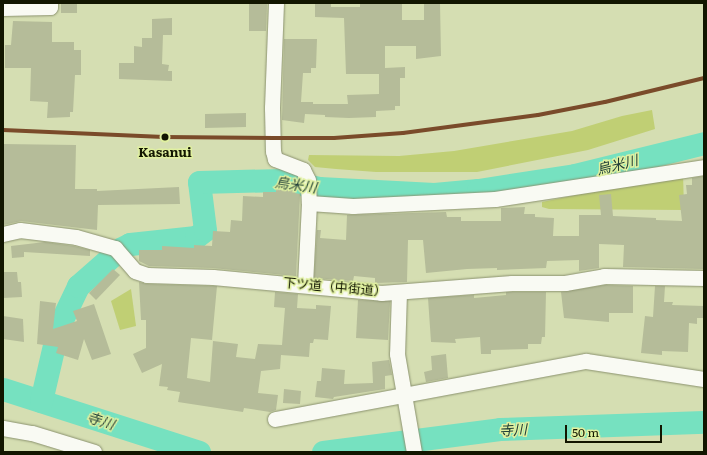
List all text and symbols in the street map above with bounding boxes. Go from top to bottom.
marker: Kasanui [159,131,171,143]
place label: Kasanui [138,144,192,160]
water label: 烏米川 [595,151,639,177]
water label: 烏米川 [274,173,318,195]
street label: 下ツ道（中街道） [283,275,387,299]
water label: 寺川 [85,408,117,432]
scale bar [567,417,664,443]
water label: 寺川 [499,420,527,438]
text: 50 m [572,423,599,441]

